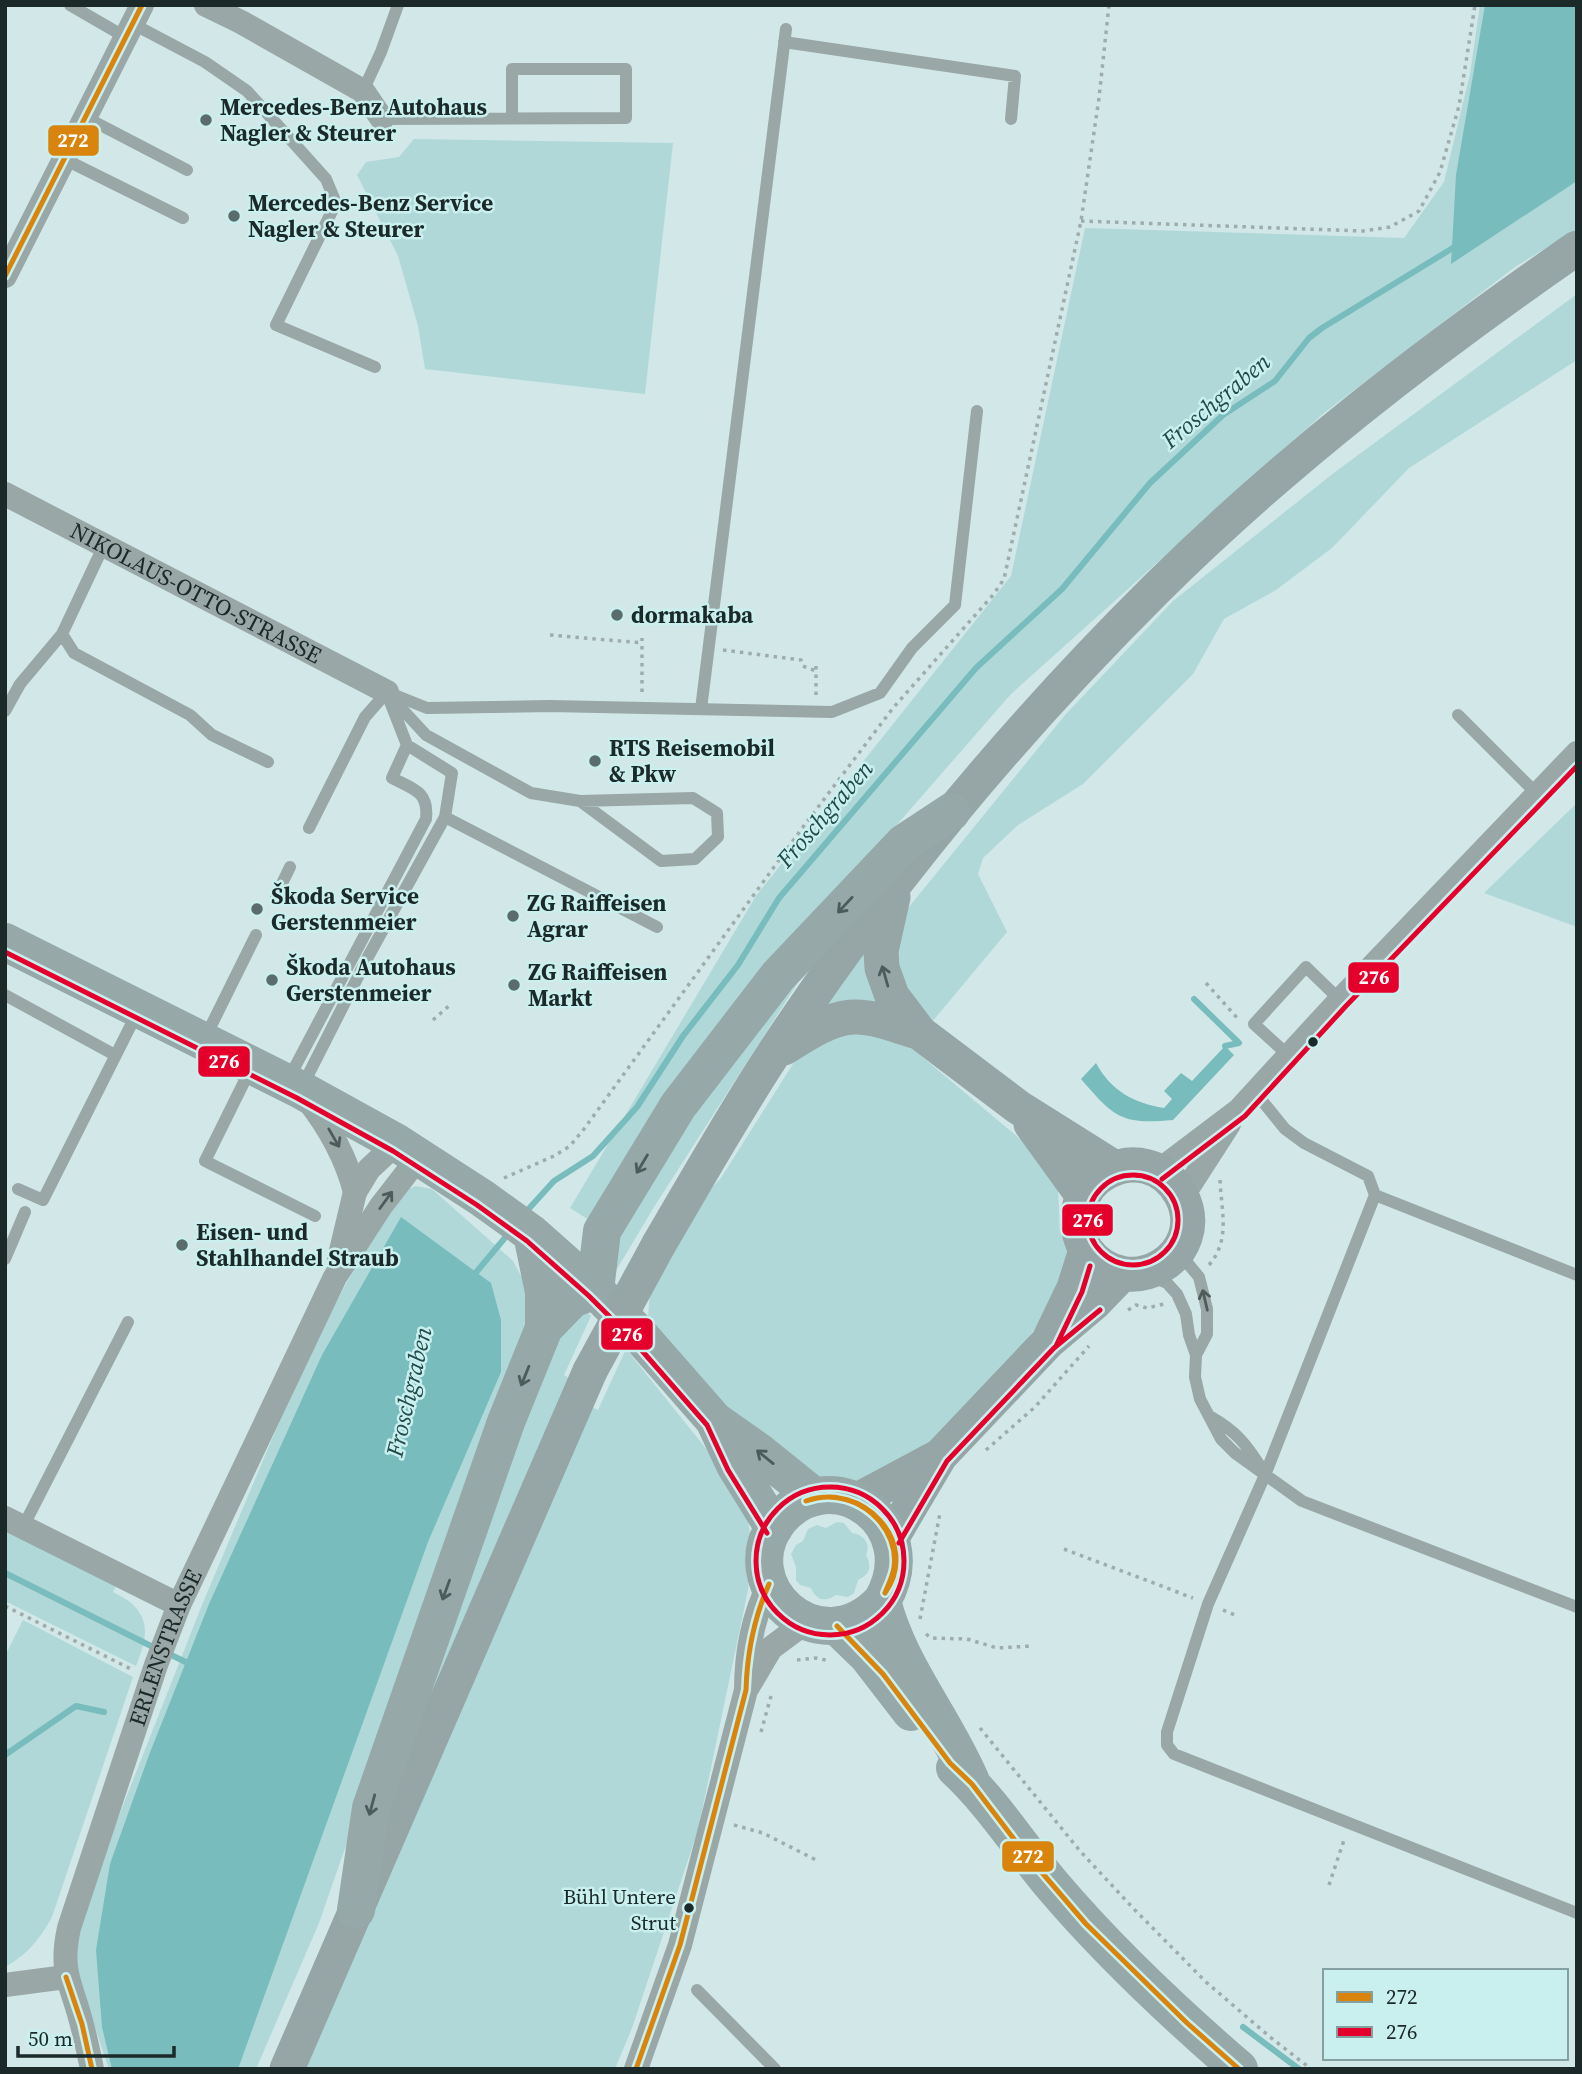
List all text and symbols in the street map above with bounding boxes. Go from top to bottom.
place label: Mercedes-Benz Autohaus Nagler & Steurer [220,91,487,149]
marker: Mercedes-Benz Autohaus Nagler & Steurer [198,112,214,128]
line badge: 272 [47,124,100,157]
text: 272 [58,127,88,153]
place label: Mercedes-Benz Service Nagler & Steurer [248,187,493,245]
marker: Mercedes-Benz Service Nagler & Steurer [226,208,242,224]
water label: Froschgraben [1154,345,1277,456]
street label: NIKOLAUS-OTTO-STRASSE [65,515,327,671]
place label: dormakaba [631,599,754,631]
marker: dormakaba [609,607,625,623]
place label: RTS Reisemobil & Pkw [609,732,775,790]
marker: RTS Reisemobil & Pkw [587,753,603,769]
water label: Froschgraben [768,753,881,875]
place label: Škoda Service Gerstenmeier [271,880,419,938]
place label: ZG Raiffeisen Agrar [527,887,667,945]
one-way arrow [837,896,854,913]
marker: Škoda Service Gerstenmeier [249,901,265,917]
marker: ZG Raiffeisen Agrar [505,908,521,924]
place label: Škoda Autohaus Gerstenmeier [286,951,456,1009]
place label: ZG Raiffeisen Markt [528,956,668,1014]
line badge: 276 [1347,961,1400,994]
text: 276 [1359,964,1389,990]
one-way arrow [877,965,890,987]
marker: Škoda Autohaus Gerstenmeier [264,972,280,988]
marker: ZG Raiffeisen Markt [506,977,522,993]
unlabelled marker [1306,1035,1320,1049]
line badge: 276 [197,1045,251,1078]
text: 276 [209,1048,239,1074]
one-way arrow [327,1128,341,1148]
one-way arrow [635,1154,649,1174]
one-way arrow [379,1191,394,1209]
line badge: 276 [1061,1203,1114,1237]
text: 276 [1073,1207,1103,1233]
place label: Eisen- und Stahlhandel Straub [196,1216,399,1274]
marker: Eisen- und Stahlhandel Straub [174,1237,190,1253]
one-way arrow [1197,1289,1211,1312]
line badge: 276 [600,1317,654,1351]
text: 276 [612,1321,642,1347]
water label: Froschgraben [377,1323,440,1461]
one-way arrow [517,1365,530,1387]
one-way arrow [757,1450,775,1465]
street label: ERLENSTRASSE [121,1564,210,1730]
one-way arrow [439,1578,452,1600]
one-way arrow [365,1794,378,1816]
line badge: 272 [1001,1840,1055,1873]
text: 272 [1013,1843,1043,1869]
place label: Bühl Untere Strut [563,1882,676,1937]
marker: Bühl Untere Strut [682,1901,696,1915]
legend [1323,1969,1568,2060]
text: 272 [1386,1982,1418,2011]
scale bar [18,2014,173,2058]
text: 276 [1386,2017,1418,2046]
text: 50 m [28,2024,73,2053]

